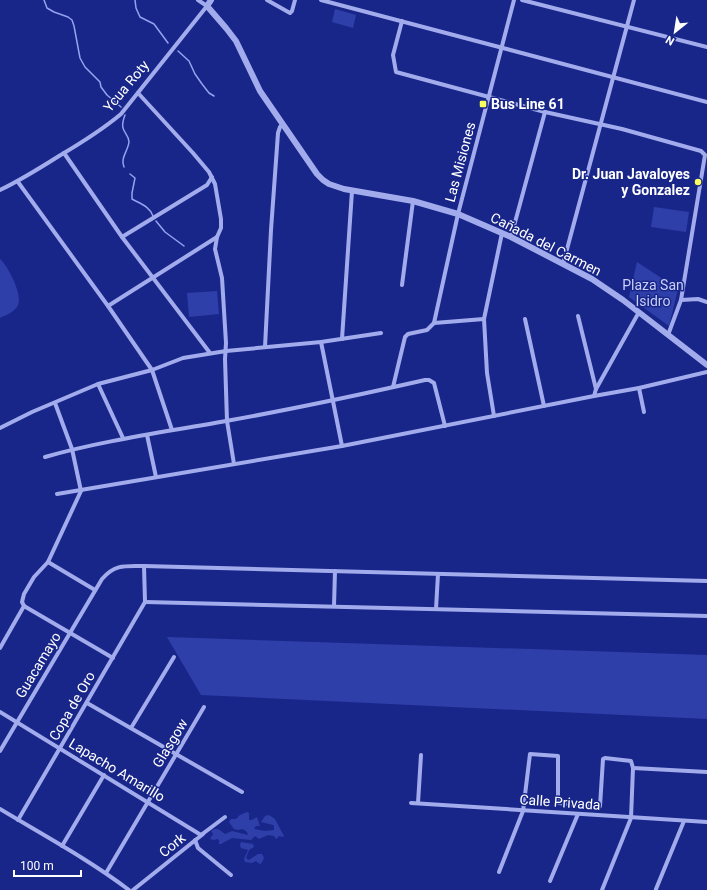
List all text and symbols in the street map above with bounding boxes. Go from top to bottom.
north arrow [655,12,695,52]
text: N [663,33,677,48]
street label: Ycua Roty [100,57,152,115]
place label: Bus Line 61 [491,96,565,112]
marker: Bus Line 61 [478,99,488,109]
street label: Las Misiones [442,120,478,204]
place label: Dr. Juan Javaloyes y Gonzalez [572,166,690,198]
marker: Dr. Juan Javaloyes y Gonzalez [693,177,703,187]
street label: Cañada del Carmen [488,209,604,279]
park label: Plaza San Isidro [622,277,684,309]
street label: Guacamayo [12,629,64,701]
street label: Copa de Oro [46,669,98,743]
street label: Glasgow [149,715,191,770]
street label: Lapacho Amarillo [66,735,168,805]
street label: Calle Privada [519,791,601,813]
street label: Cork [156,829,189,860]
scale bar [14,852,81,878]
text: 100 m [20,859,54,873]

